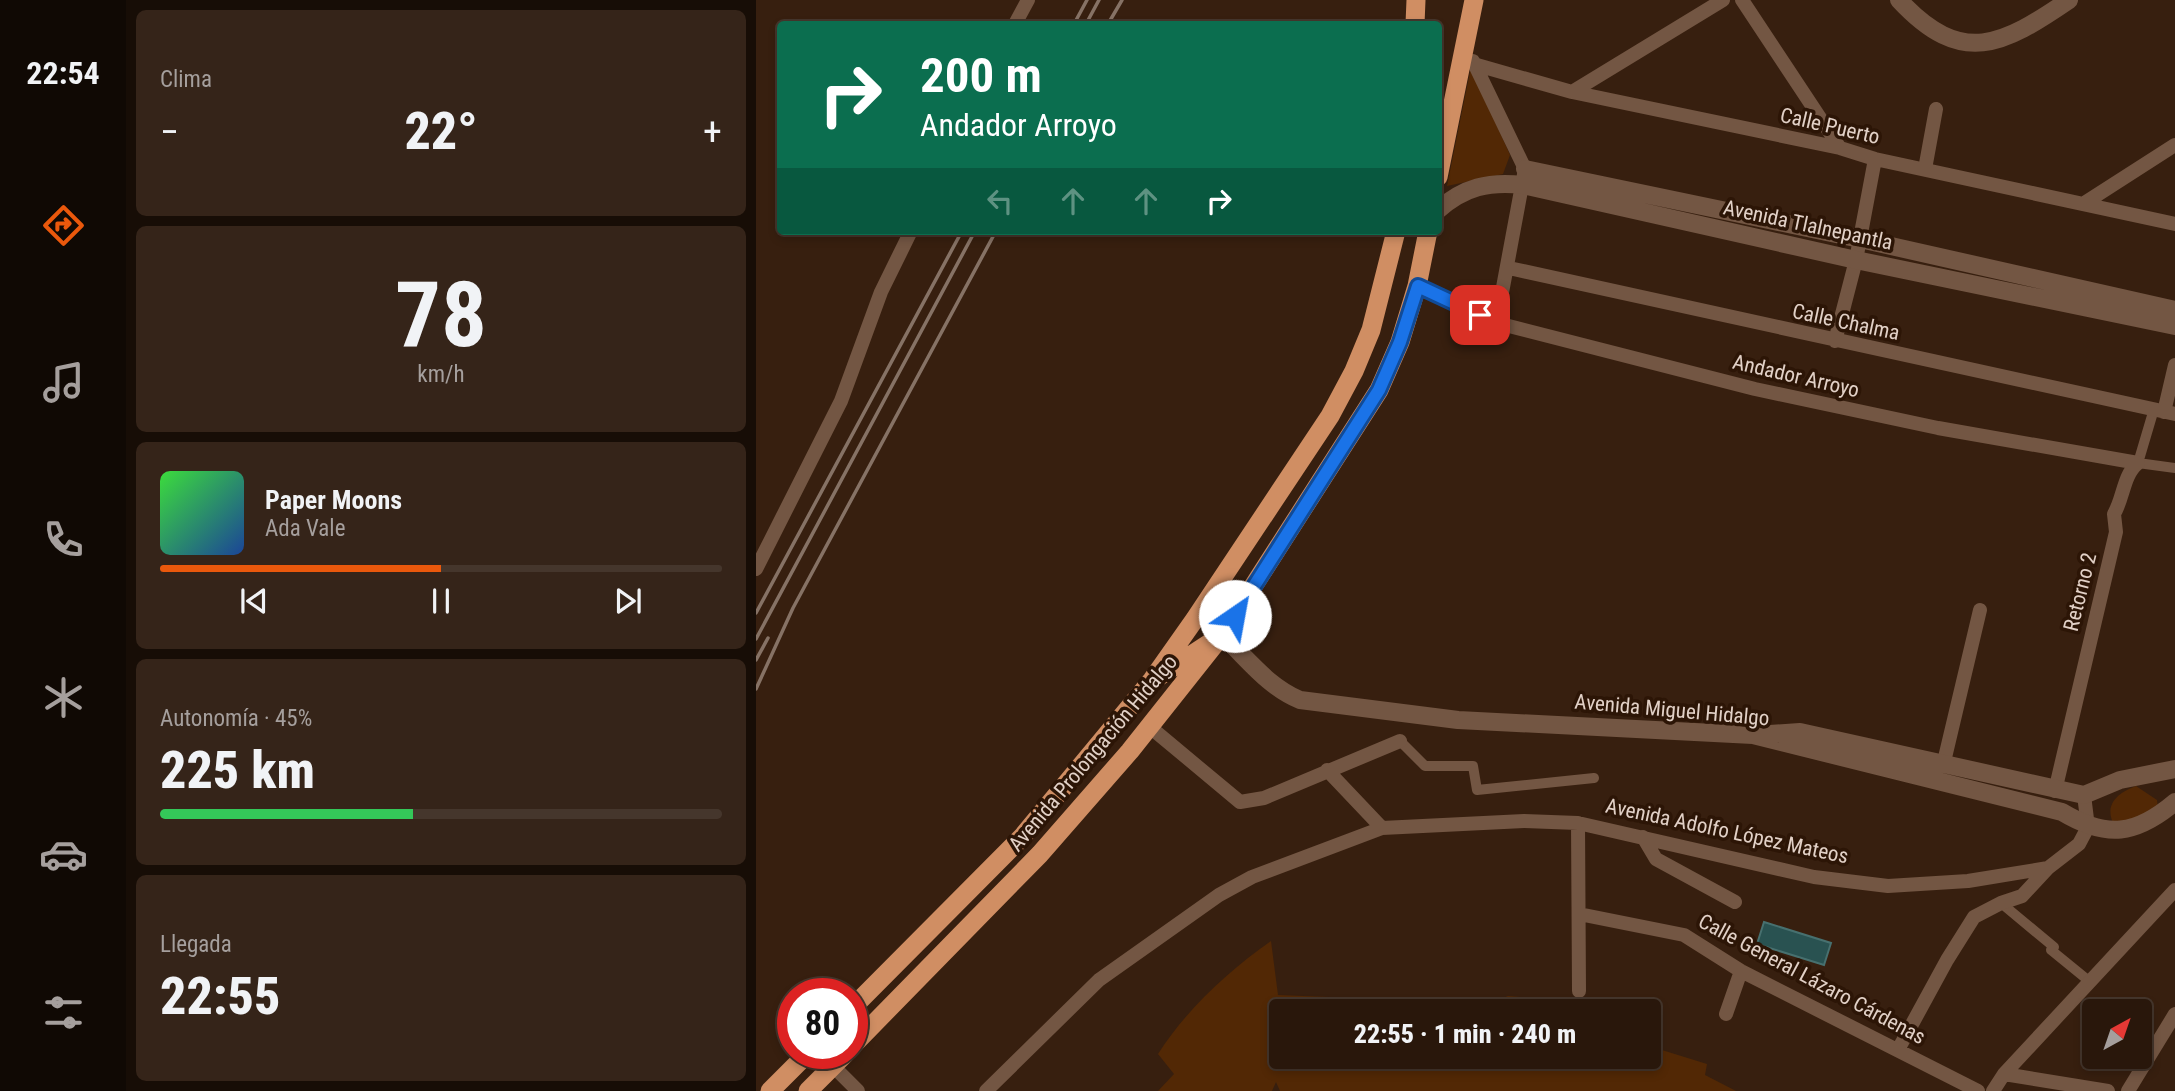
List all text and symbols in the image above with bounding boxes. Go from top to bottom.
text: 200 m [920,47,1042,104]
icon: right [805,49,896,140]
text: 22:54 [26,54,100,92]
text: Clima [160,66,212,93]
text: 22° [404,101,478,162]
street label: Calle Puerto [1778,103,1882,149]
text: Andador Arroyo [920,106,1117,144]
text: − [160,110,179,154]
text: + [703,110,722,154]
icon: left [981,182,1019,220]
icon: ahead [1054,182,1092,220]
icon: ahead [1127,182,1165,220]
icon: right [1200,182,1238,220]
street label: Avenida Tlalnepantla [1721,195,1895,255]
icon: directions [39,201,88,250]
text: 78 [395,262,487,368]
pin [1450,285,1510,345]
icon: arrive [1461,296,1499,334]
street label: Calle Chalma [1790,299,1902,345]
street label: Andador Arroyo [1730,350,1862,402]
icon: music [39,358,88,407]
text: km/h [417,361,465,388]
text: Paper Moons [265,485,402,515]
icon: phone [39,515,88,564]
text: Ada Vale [265,515,345,542]
street label: Retorno 2 [2059,550,2101,634]
position arrow [1198,579,1272,653]
icon: previous [235,582,273,620]
icon: pause [422,582,460,620]
icon: next [609,582,647,620]
street label: Avenida Prolongación Hidalgo [1004,650,1182,856]
icon: climate [39,673,88,722]
street label: Avenida Miguel Hidalgo [1574,690,1770,730]
text: Autonomía · 45% [160,705,312,732]
text: 225 km [160,740,315,801]
street label: Avenida Adolfo López Mateos [1604,794,1850,868]
icon: car [39,830,88,879]
street label: Calle General Lázaro Cárdenas [1695,909,1929,1049]
text: Llegada [160,931,232,958]
text: 22:55 [160,966,280,1027]
speed limit sign: 80 [777,978,868,1069]
icon: filters [39,988,88,1037]
north arrow [2082,999,2152,1069]
map controls [2082,999,2152,1069]
text: 22:55 · 1 min · 240 m [1354,1019,1576,1049]

